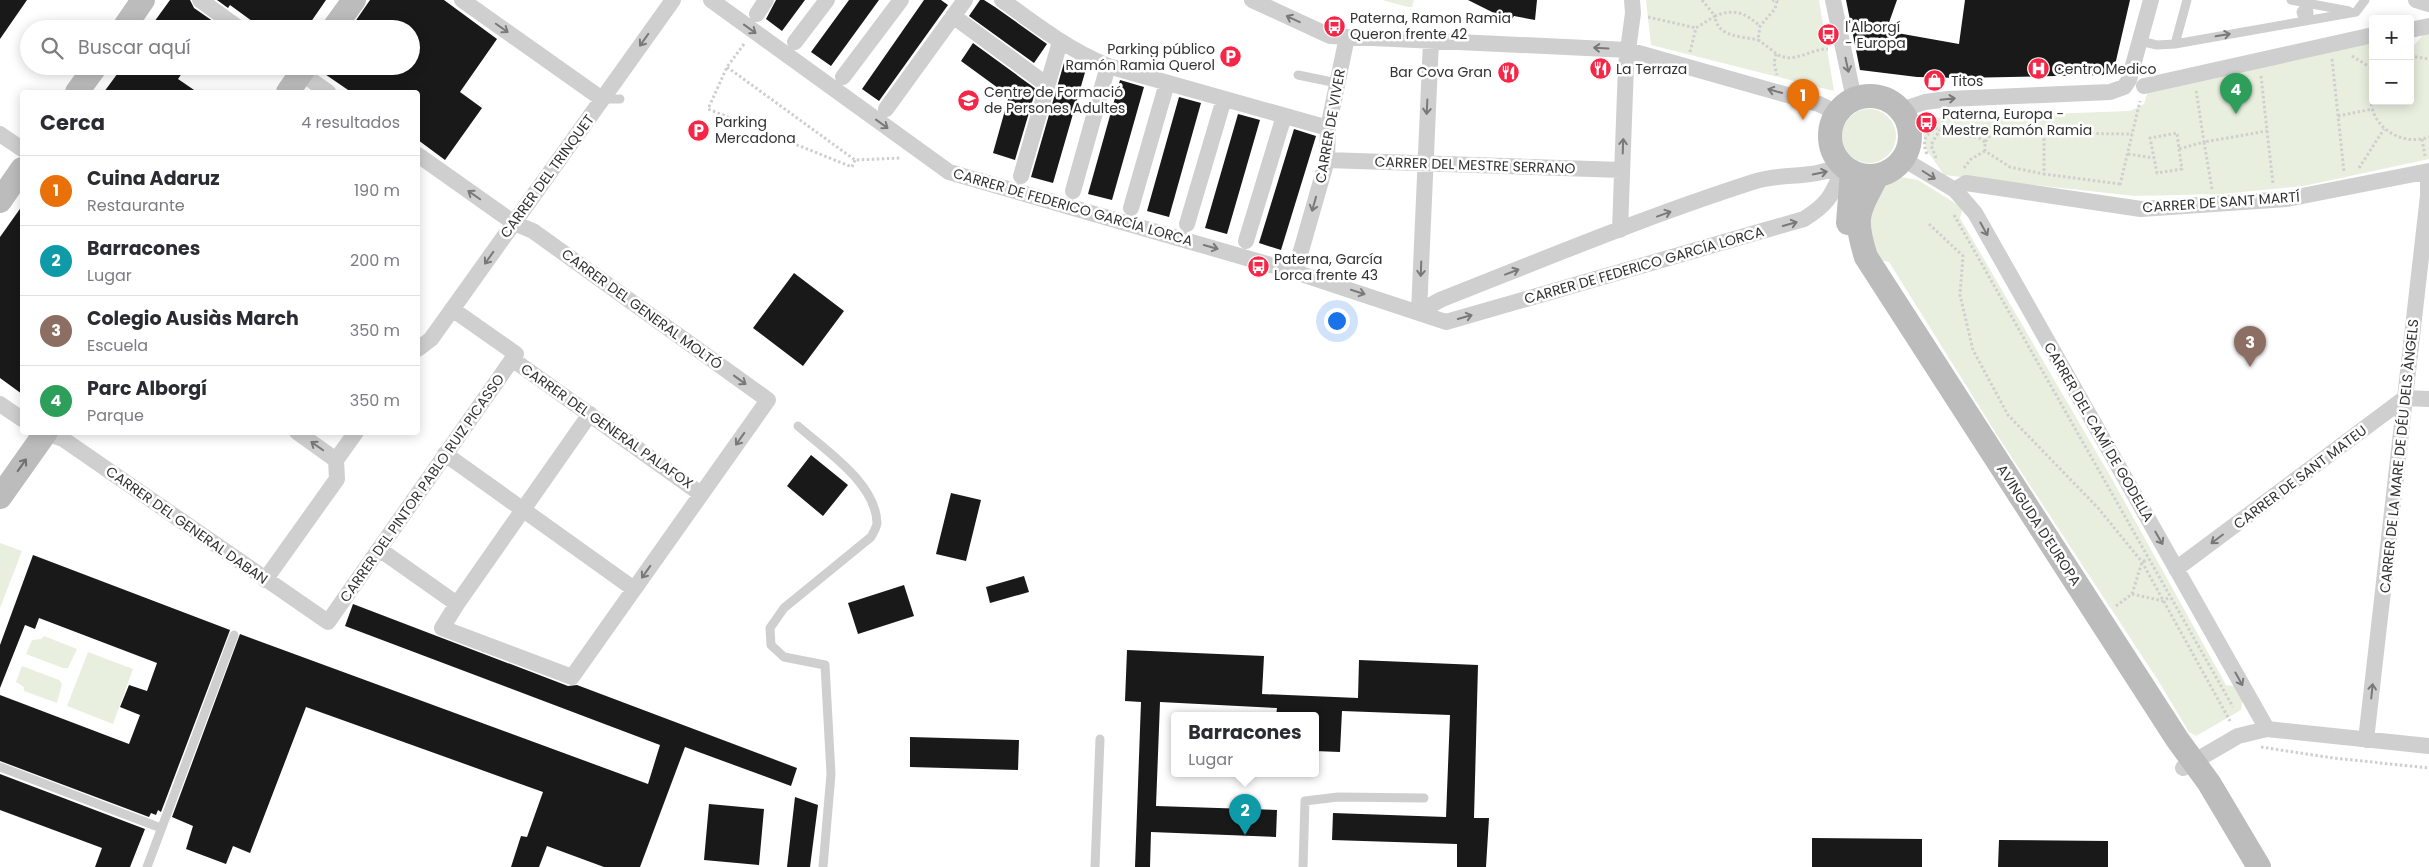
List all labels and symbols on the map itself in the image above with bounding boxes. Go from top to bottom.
place label: Paterna, Ramon Ramia Queron frente 42 [1350,8,1511,44]
one-way arrow [1286,13,1301,23]
bus stop icon: Paterna, Ramon Ramia Queron frente 42 [1322,14,1346,38]
place label: l'Alborgí - Europa [1845,17,1906,53]
one-way arrow [495,23,509,33]
one-way arrow [743,23,757,34]
bus stop icon: l'Alborgí - Europa [1817,23,1841,47]
one-way arrow [2215,30,2231,40]
one-way arrow [639,33,649,47]
place label: Parking público Ramón Ramia Querol [1066,39,1215,75]
one-way arrow [1593,44,1609,53]
parking icon: Parking público Ramón Ramia Querol [1219,45,1243,69]
one-way arrow [1843,56,1852,72]
restaurant icon: La Terraza [1588,57,1612,81]
hospital icon: Centro Medico [2026,57,2050,81]
place label: La Terraza [1616,59,1687,79]
place label: Centro Medico [2054,59,2157,79]
restaurant icon: Bar Cova Gran [1496,60,1520,84]
place label: Bar Cova Gran [1390,62,1492,82]
street label: CARRER DE VIVER [1310,67,1350,185]
shop icon: Titos [1923,69,1947,93]
place label: Titos [1951,71,1983,91]
pin: 4 [2220,73,2252,114]
pin: 1 [1787,79,1819,120]
place label: Centre de Formació de Persones Adultes [984,82,1125,118]
one-way arrow [1767,86,1783,96]
school or university icon: Centre de Formació de Persones Adultes [956,88,980,112]
one-way arrow [1940,94,1956,104]
one-way arrow [1423,98,1432,114]
place label: Paterna, Europa - Mestre Ramón Ramia [1942,104,2092,140]
street label: CARRER DEL TRINQUET [495,110,599,242]
bus stop icon: Paterna, Europa - Mestre Ramón Ramia [1914,110,1938,134]
place label: Parking Mercadona [715,112,796,148]
parking icon: Parking Mercadona [687,118,711,142]
one-way arrow [875,119,889,129]
one-way arrow [1618,138,1628,154]
street label: CARRER DEL MESTRE SERRANO [1374,152,1576,178]
street label: CARRER DE FEDERICO GARCÍA LORCA [951,163,1195,251]
one-way arrow [1811,168,1827,178]
one-way arrow [1922,169,1936,180]
street label: CARRER DE SANT MARTÍ [2142,186,2301,217]
one-way arrow [467,190,481,200]
one-way arrow [1309,196,1319,212]
one-way arrow [1655,209,1671,218]
one-way arrow [1781,218,1797,228]
street label: CARRER DE FEDERICO GARCÍA LORCA [1522,221,1766,309]
one-way arrow [1980,221,1989,236]
one-way arrow [1202,243,1218,253]
street label: CARRER DEL GENERAL MOLTÓ [558,244,726,374]
place label: Paterna, García Lorca frente 43 [1274,249,1383,285]
one-way arrow [484,250,494,264]
bus stop icon: Paterna, García Lorca frente 43 [1246,255,1270,279]
one-way arrow [1416,261,1425,277]
one-way arrow [1504,267,1519,276]
one-way arrow [1350,288,1366,298]
your location [1324,308,1350,334]
one-way arrow [1457,311,1473,321]
street label: CARRER DE LA MARE DE DÉU DELS ÀNGELS [2375,318,2423,594]
pin: 3 [2234,326,2266,367]
street label: CARRER DEL CAMÍ DE GODELLA [2039,339,2159,525]
street label: CARRER DEL GENERAL PALAFOX [517,359,697,493]
street label: CARRER DEL PINTOR PABLO RUIZ PICASSO [335,370,509,606]
one-way arrow [733,375,747,385]
street label: CARRER DE SANT MATEU [2229,420,2371,534]
one-way arrow [735,432,745,446]
one-way arrow [310,441,324,451]
one-way arrow [17,458,27,472]
street label: AVINGUDA D'EUROPA [1992,460,2086,590]
street label: CARRER DEL GENERAL DABAN [102,461,272,589]
one-way arrow [2154,530,2164,545]
one-way arrow [2210,534,2224,544]
one-way arrow [641,565,651,579]
one-way arrow [2234,672,2244,686]
one-way arrow [2367,683,2377,699]
pin: 2 [1229,794,1261,835]

